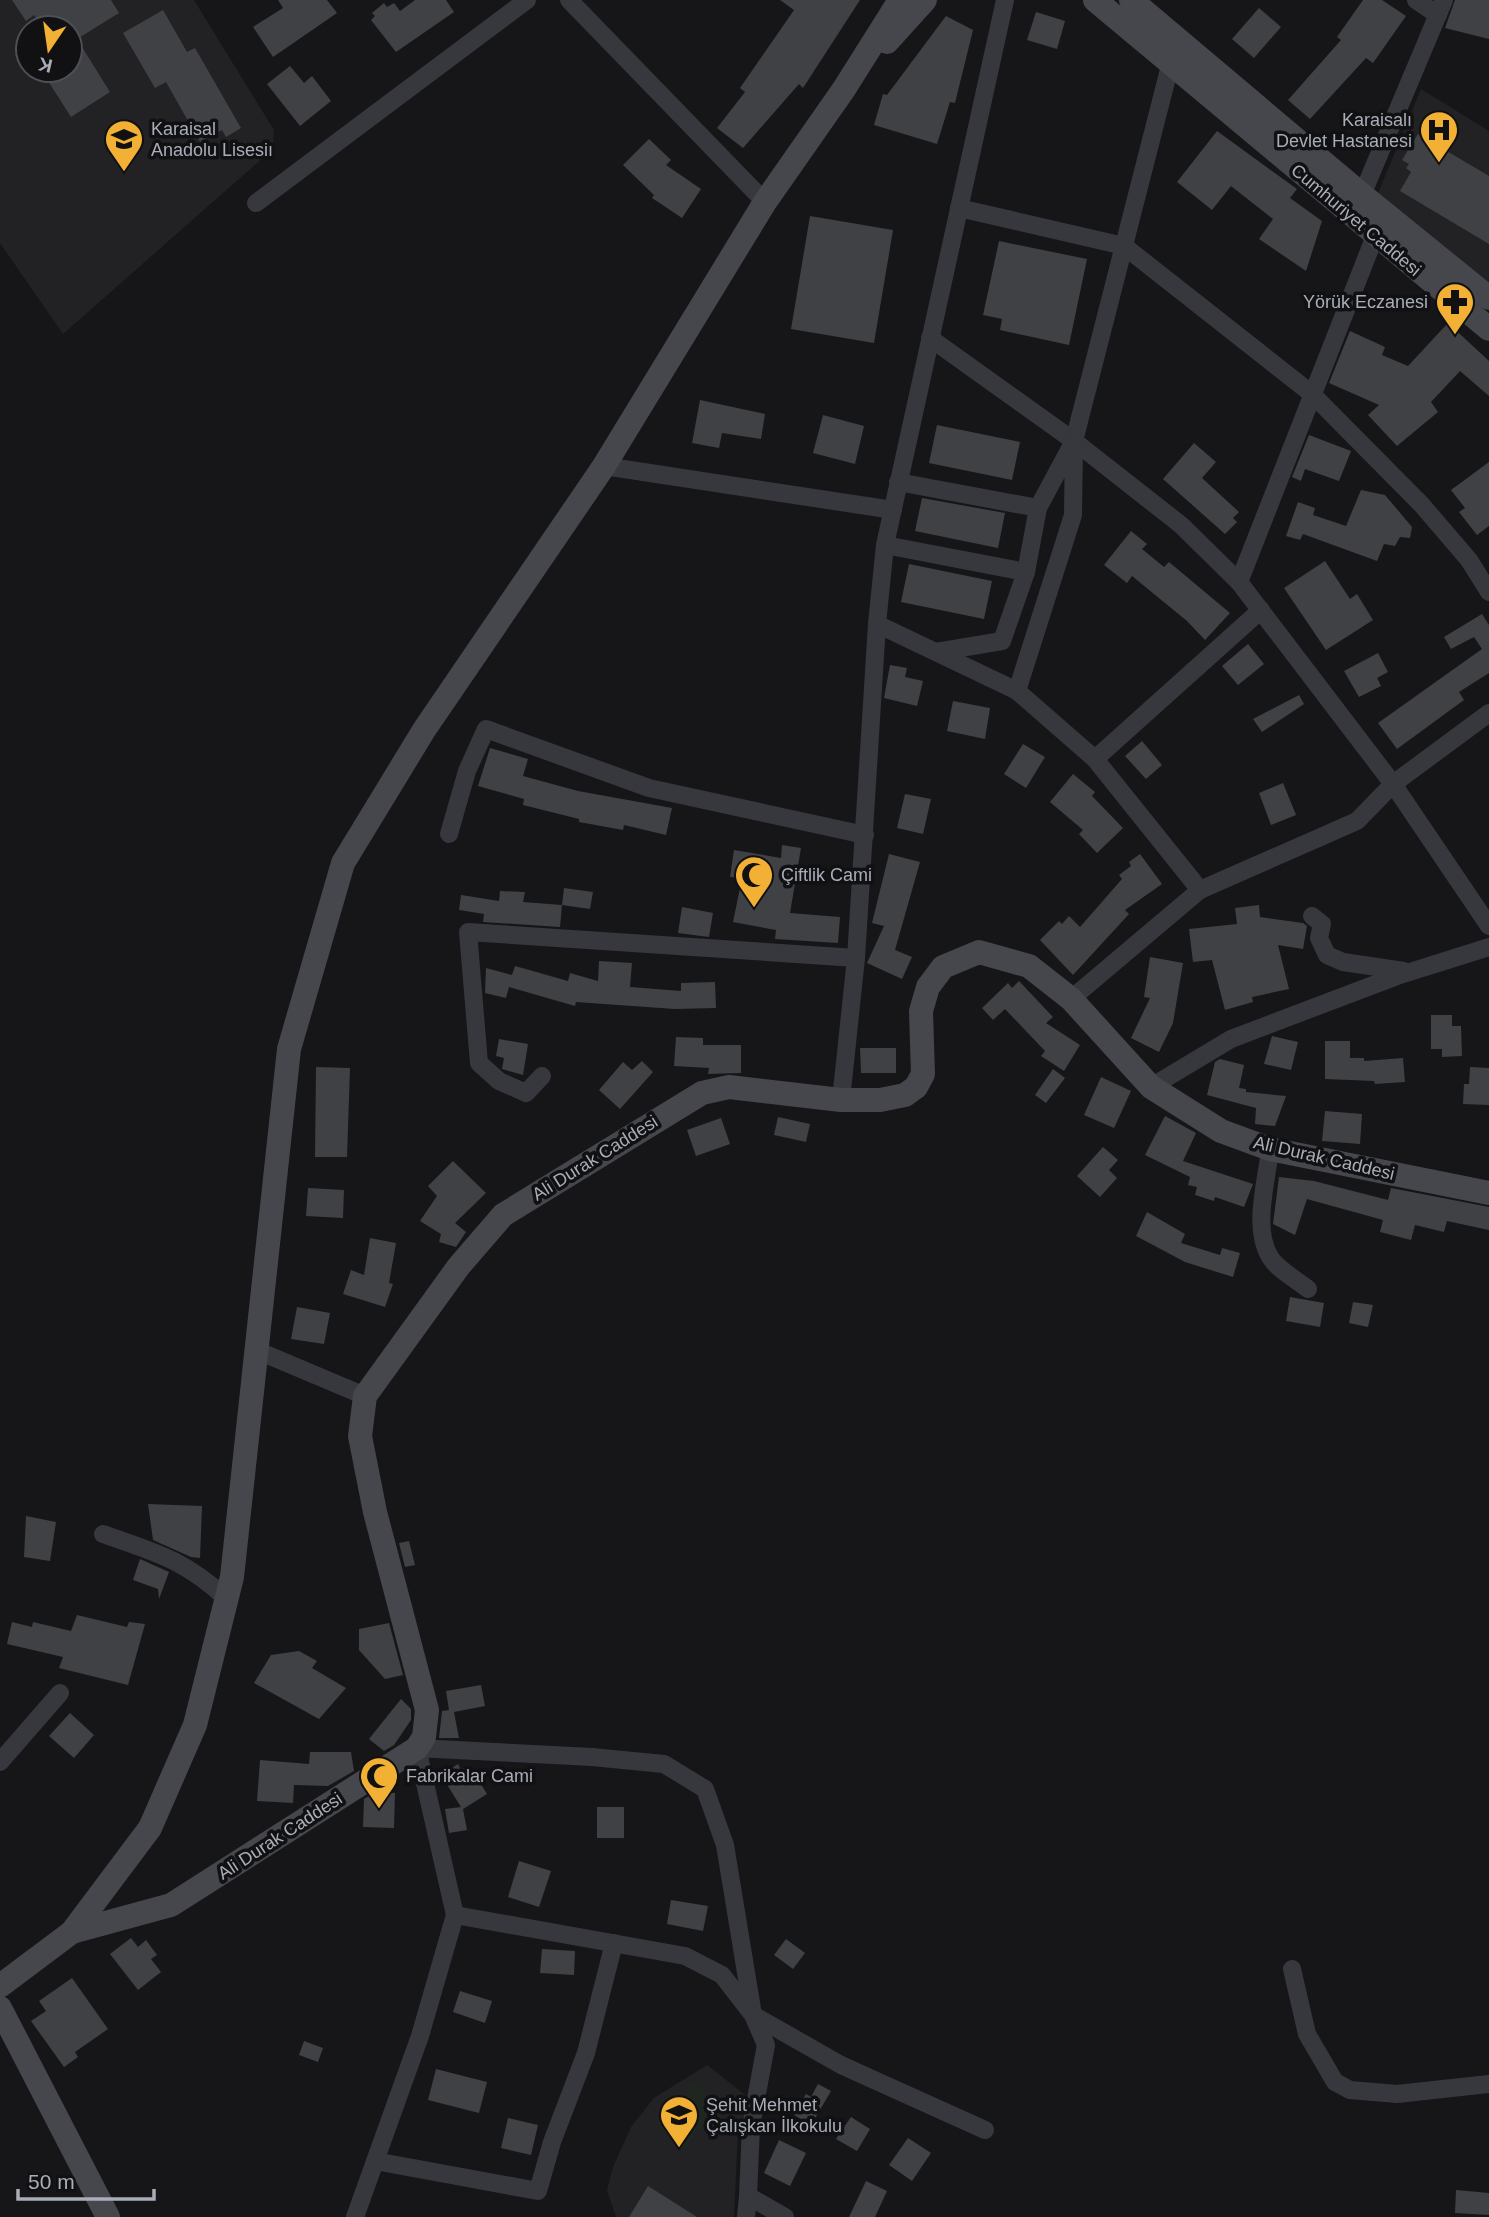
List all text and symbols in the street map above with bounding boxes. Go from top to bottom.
north arrow [14,14,84,84]
text: K [36,53,54,77]
hospital icon: Karaisalı Devlet Hastanesi [1418,109,1460,164]
place label: Karaisalı Devlet Hastanesi [1276,110,1412,151]
school or university icon: Karaisal Anadolu Lisesiı [103,118,145,173]
place label: Karaisal Anadolu Lisesiı [151,119,273,160]
street label: Cumhuriyet Caddesi [1287,160,1425,280]
pharmacy icon: Yörük Eczanesi [1434,281,1476,336]
place label: Yörük Eczanesi [1303,292,1428,312]
mosque icon: Çiftlik Cami [733,854,775,909]
place label: Çiftlik Cami [781,865,872,885]
street label: Ali Durak Caddesi [529,1111,661,1205]
street label: Ali Durak Caddesi [1252,1132,1396,1184]
mosque icon: Fabrikalar Cami [358,1755,400,1810]
place label: Fabrikalar Cami [406,1766,533,1786]
street label: Ali Durak Caddesi [214,1788,346,1884]
school or university icon: Şehit Mehmet Çalışkan İlkokulu [658,2094,700,2149]
place label: Şehit Mehmet Çalışkan İlkokulu [706,2095,842,2136]
scale bar [18,2158,154,2202]
text: 50 m [28,2170,75,2193]

